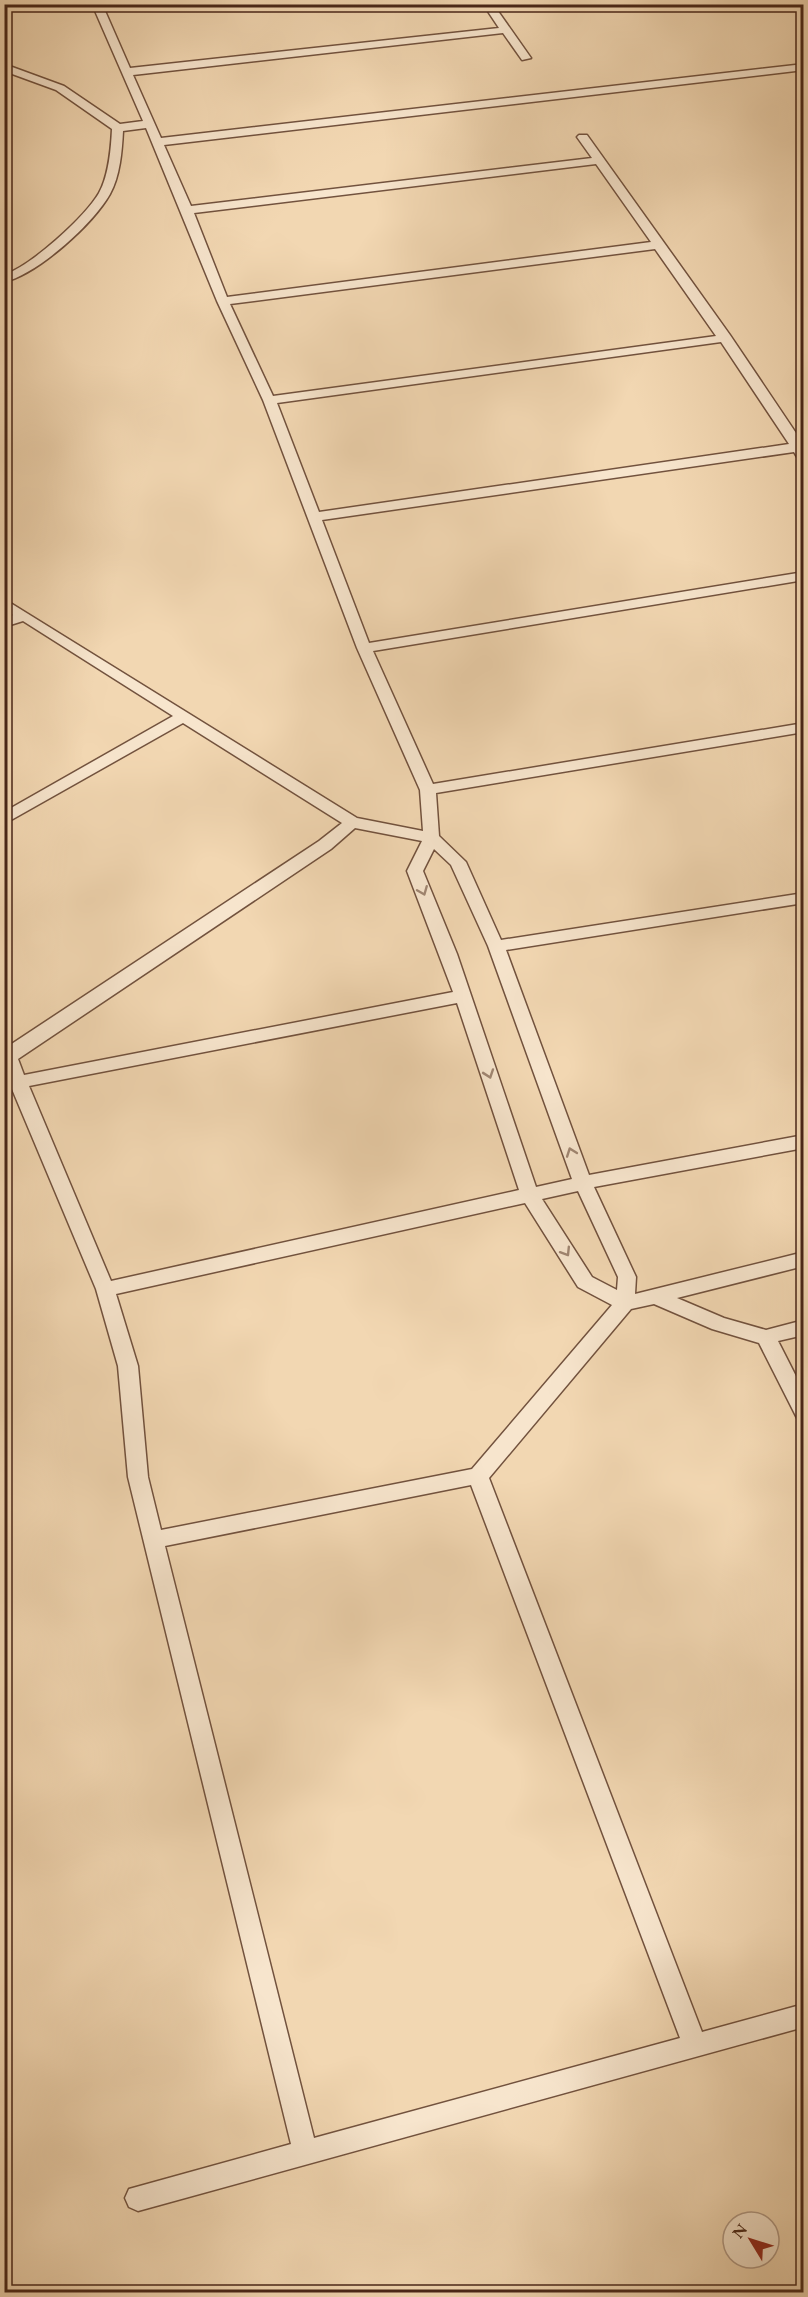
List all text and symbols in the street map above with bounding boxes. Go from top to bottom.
one-way arrow [416,884,428,895]
one-way arrow [482,1068,495,1079]
one-way arrow [566,1147,578,1158]
one-way arrow [559,1245,570,1256]
north arrow [721,2210,781,2270]
text: N [727,2219,752,2243]

